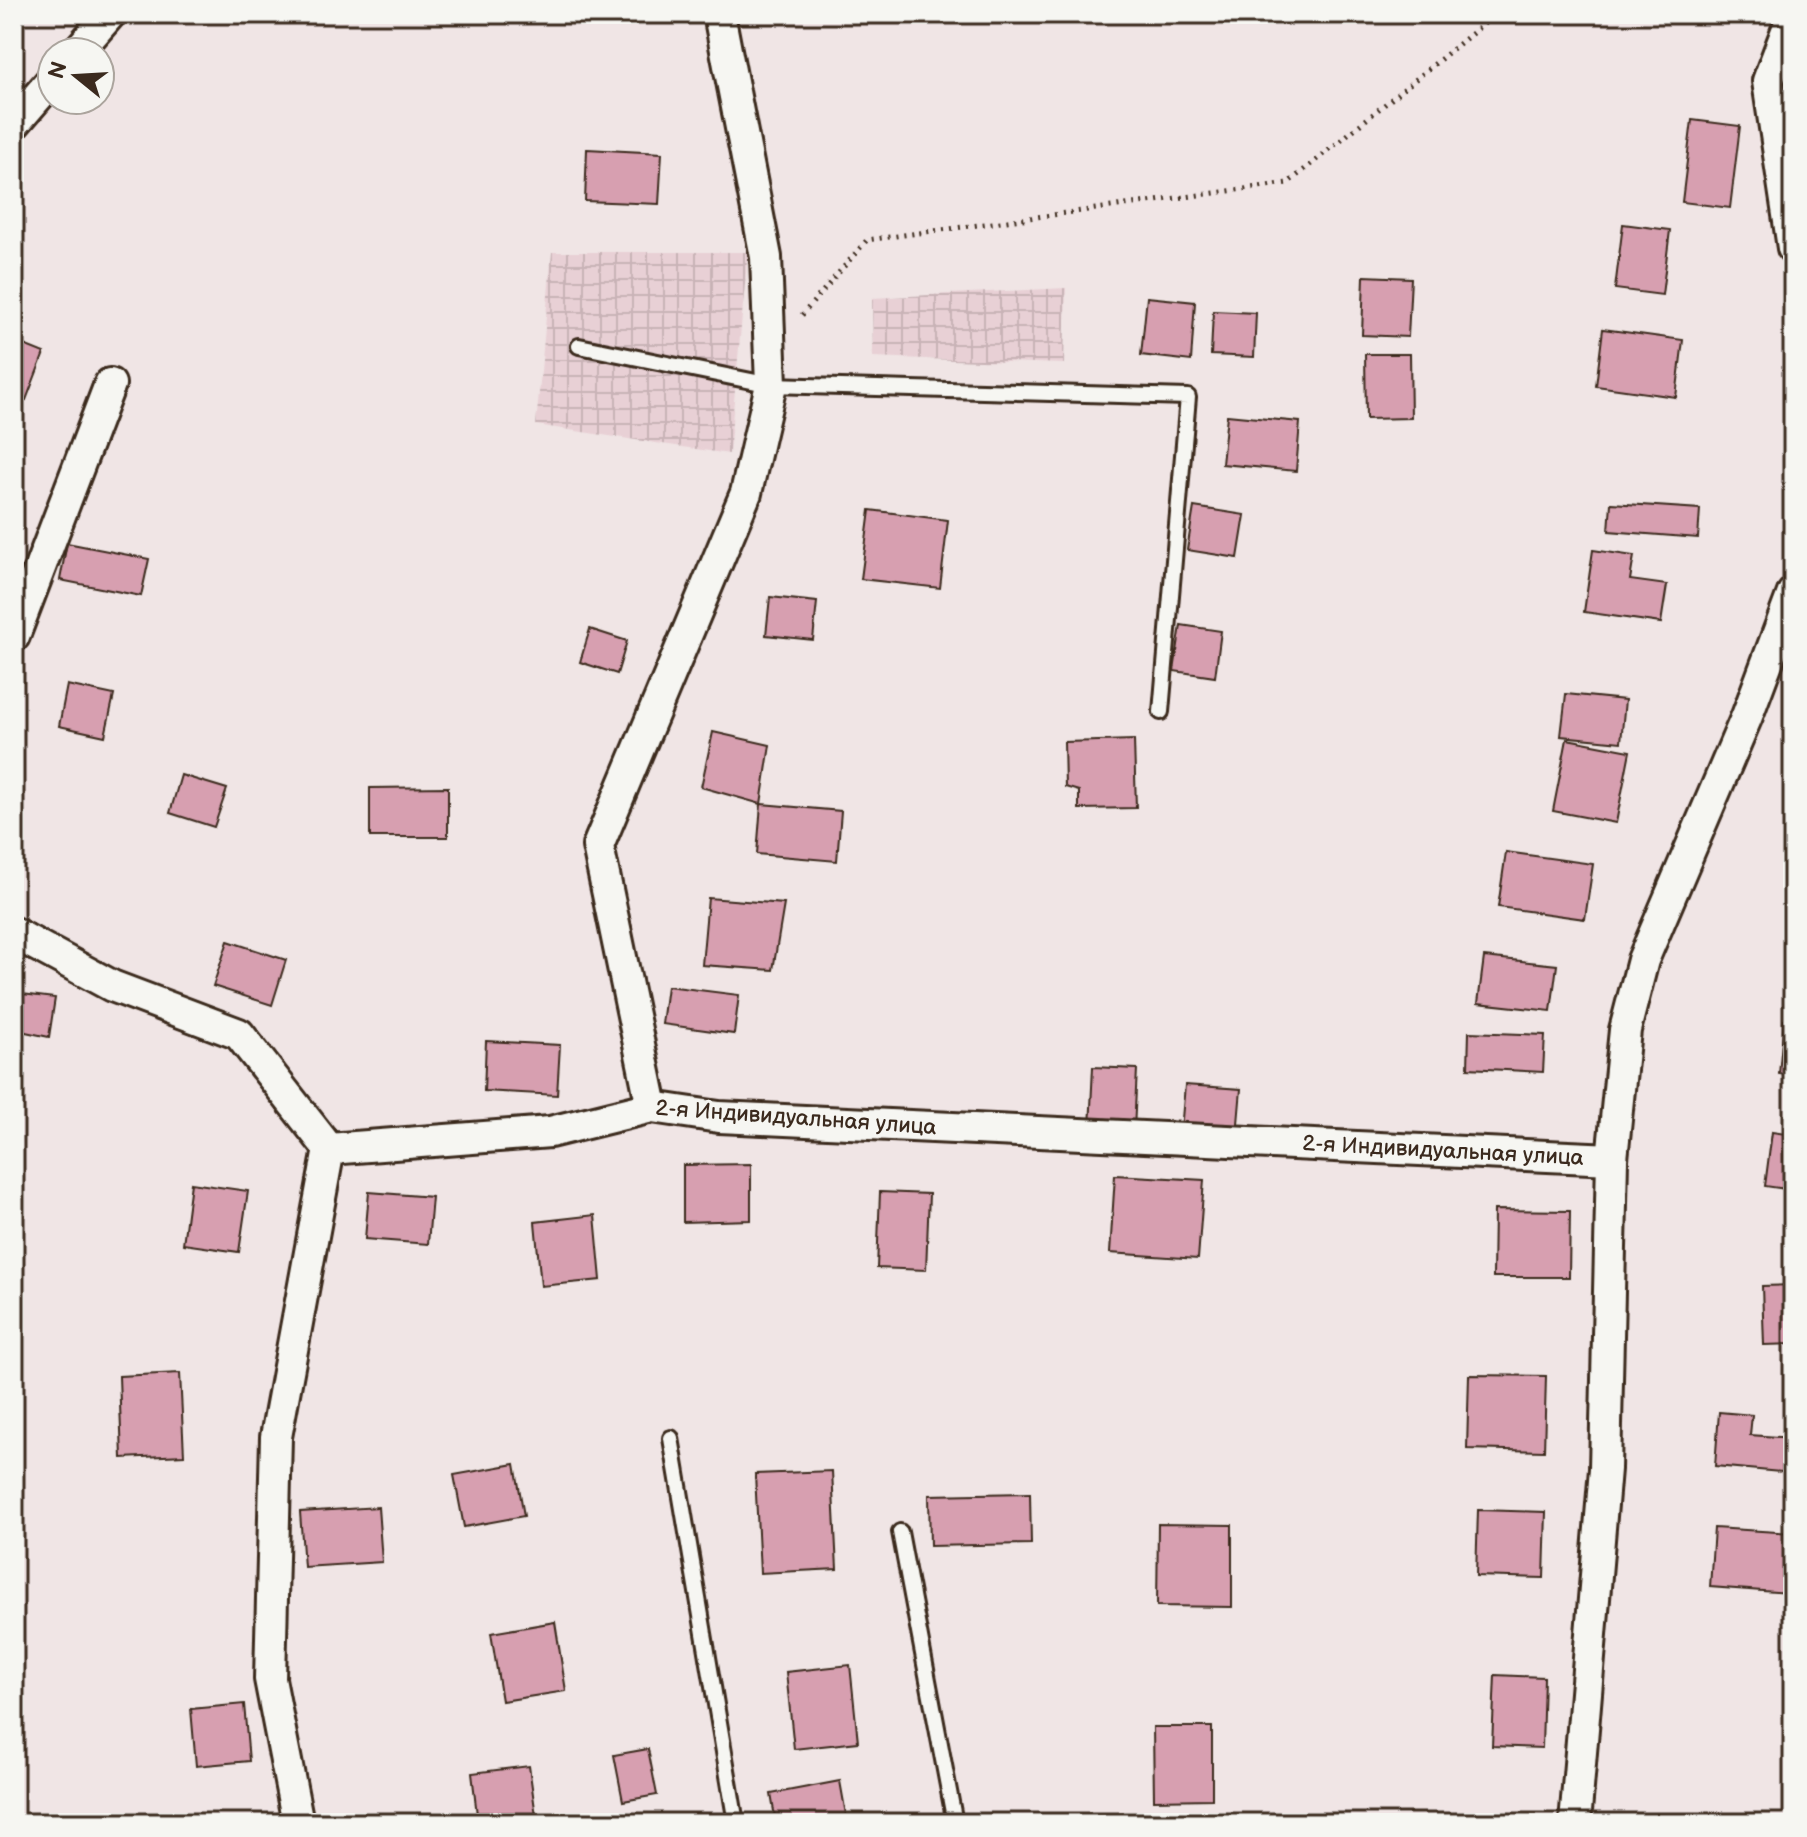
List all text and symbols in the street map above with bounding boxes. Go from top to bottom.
north arrow [36,36,116,116]
text: N [43,58,74,82]
street label: 2-я Индивидуальная улица [655,1095,937,1141]
street label: 2-я Индивидуальная улица [1302,1130,1584,1172]

